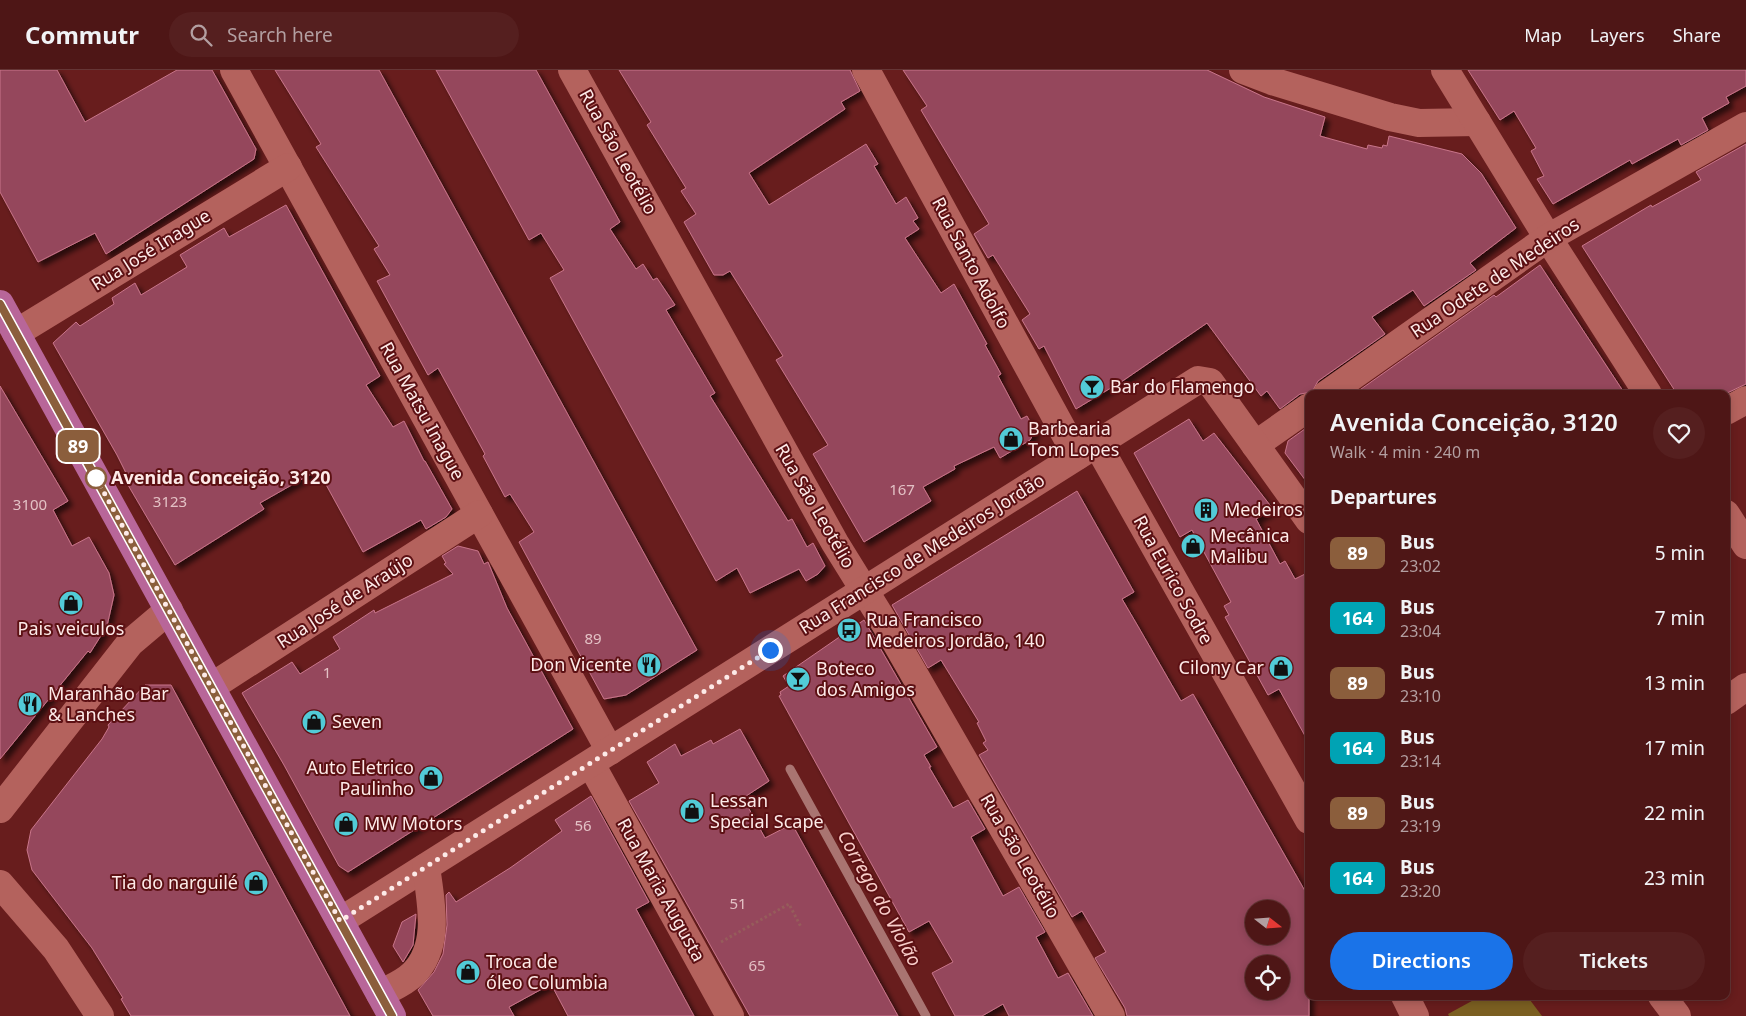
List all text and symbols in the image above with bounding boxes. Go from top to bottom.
search box [169,12,519,57]
text: Commutr [25,18,139,51]
icon: search [187,21,215,49]
text: Search here [227,22,333,48]
text: Map [1524,23,1562,47]
text: Layers [1590,23,1645,47]
text: Share [1673,23,1721,47]
street label: Rua São Leotélio [574,84,663,219]
street label: Rua Santo Adolfo [927,193,1017,332]
street label: Rua José Inague [86,203,215,295]
street label: Rua Odete de Medeiros [1405,212,1583,343]
street label: Rua Matsu Inague [375,337,471,484]
bar icon: Bar do Flamengo [1079,374,1105,400]
place label: Bar do Flamengo [1110,374,1255,398]
text: Avenida Conceição, 3120 [1330,405,1618,438]
button: heart [1653,407,1705,459]
place label: Barbearia Tom Lopes [1028,416,1119,461]
shop icon: Barbearia Tom Lopes [998,426,1024,452]
line badge: 89 [56,430,100,462]
text: 89 [68,434,88,458]
street label: Rua São Leotélio [770,439,861,572]
text: Walk · 4 min · 240 m [1330,441,1480,463]
place label: Avenida Conceição, 3120 [111,465,331,489]
marker: Avenida Conceição, 3120 [85,467,107,489]
street label: Rua Francisco de Medeiros Jordão [794,467,1049,639]
house number: 167 [889,479,915,499]
text: Departures [1330,484,1437,510]
house number: 3123 [153,491,187,511]
house number: 3100 [13,494,47,514]
building icon: Medeiros [1193,497,1219,523]
place label: Medeiros [1224,497,1303,521]
street label: Rua Eurico Sodre [1129,511,1219,648]
place label: Mecânica Malibu [1210,523,1290,568]
text: Bus [1400,529,1435,555]
shop icon: Mecânica Malibu [1180,533,1206,559]
text: 5 min [1655,540,1705,566]
text: 89 [1347,541,1368,565]
street label: Rua José de Araújo [272,547,417,653]
text: 23:02 [1400,555,1441,577]
shop icon: Pais veiculos [58,590,84,616]
text: Bus [1400,594,1435,620]
text: 7 min [1655,605,1705,631]
text: 164 [1342,606,1373,630]
place label: Rua Francisco Medeiros Jordão, 140 [866,607,1045,652]
place label: Pais veiculos [18,616,124,640]
bus stop icon: Rua Francisco Medeiros Jordão, 140 [836,617,862,643]
text: 23:04 [1400,620,1441,642]
house number: 89 [584,628,602,648]
your location [758,638,783,663]
place label: Don Vicente [530,652,632,676]
restaurant icon: Don Vicente [636,652,662,678]
place label: Cilony Car [1179,655,1265,679]
shop icon: Cilony Car [1268,655,1294,681]
place label: Boteco dos Amigos [816,656,915,701]
text: Bus [1400,659,1435,685]
house number: 1 [323,662,331,682]
bar icon: Boteco dos Amigos [785,666,811,692]
text: 13 min [1644,670,1705,696]
text: 89 [1347,671,1368,695]
place label: Maranhão Bar & Lanches [48,681,169,726]
text: 23:10 [1400,685,1441,707]
restaurant icon: Maranhão Bar & Lanches [17,691,43,717]
shop icon: Seven [301,709,327,735]
place label: Seven [332,709,382,733]
text: Bus [1400,724,1435,750]
text: 17 min [1644,735,1705,761]
text: 164 [1342,736,1373,760]
text: 23:14 [1400,750,1441,772]
place label: Auto Eletrico Paulinho [306,755,414,800]
shop icon: Auto Eletrico Paulinho [418,765,444,791]
place label: Lessan Special Scape [710,788,824,833]
street label: Rua São Leotélio [975,789,1066,922]
text: Bus [1400,789,1435,815]
shop icon: Lessan Special Scape [679,798,705,824]
text: 22 min [1644,800,1705,826]
text: 89 [1347,801,1368,825]
shop icon: MW Motors [333,811,359,837]
place label: MW Motors [364,811,462,835]
street label: Rua Maria Augusta [612,814,711,965]
house number: 56 [574,815,592,835]
text: 23:19 [1400,815,1441,837]
water label: Corrego do Violão [832,825,928,971]
text: Bus [1400,854,1435,880]
text: 23 min [1644,865,1705,891]
text: 164 [1342,866,1373,890]
place label: Tia do narguilé [112,870,238,894]
shop icon: Tia do narguilé [243,870,269,896]
text: 23:20 [1400,880,1441,902]
house number: 51 [729,893,747,913]
north arrow [1245,900,1290,945]
map controls [1245,900,1290,1000]
button: Directions [1330,932,1513,990]
button: Tickets [1523,932,1705,990]
place label: Troca de óleo Columbia [486,949,608,994]
house number: 65 [748,955,766,975]
button: locate [1245,955,1290,1000]
shop icon: Troca de óleo Columbia [455,959,481,985]

